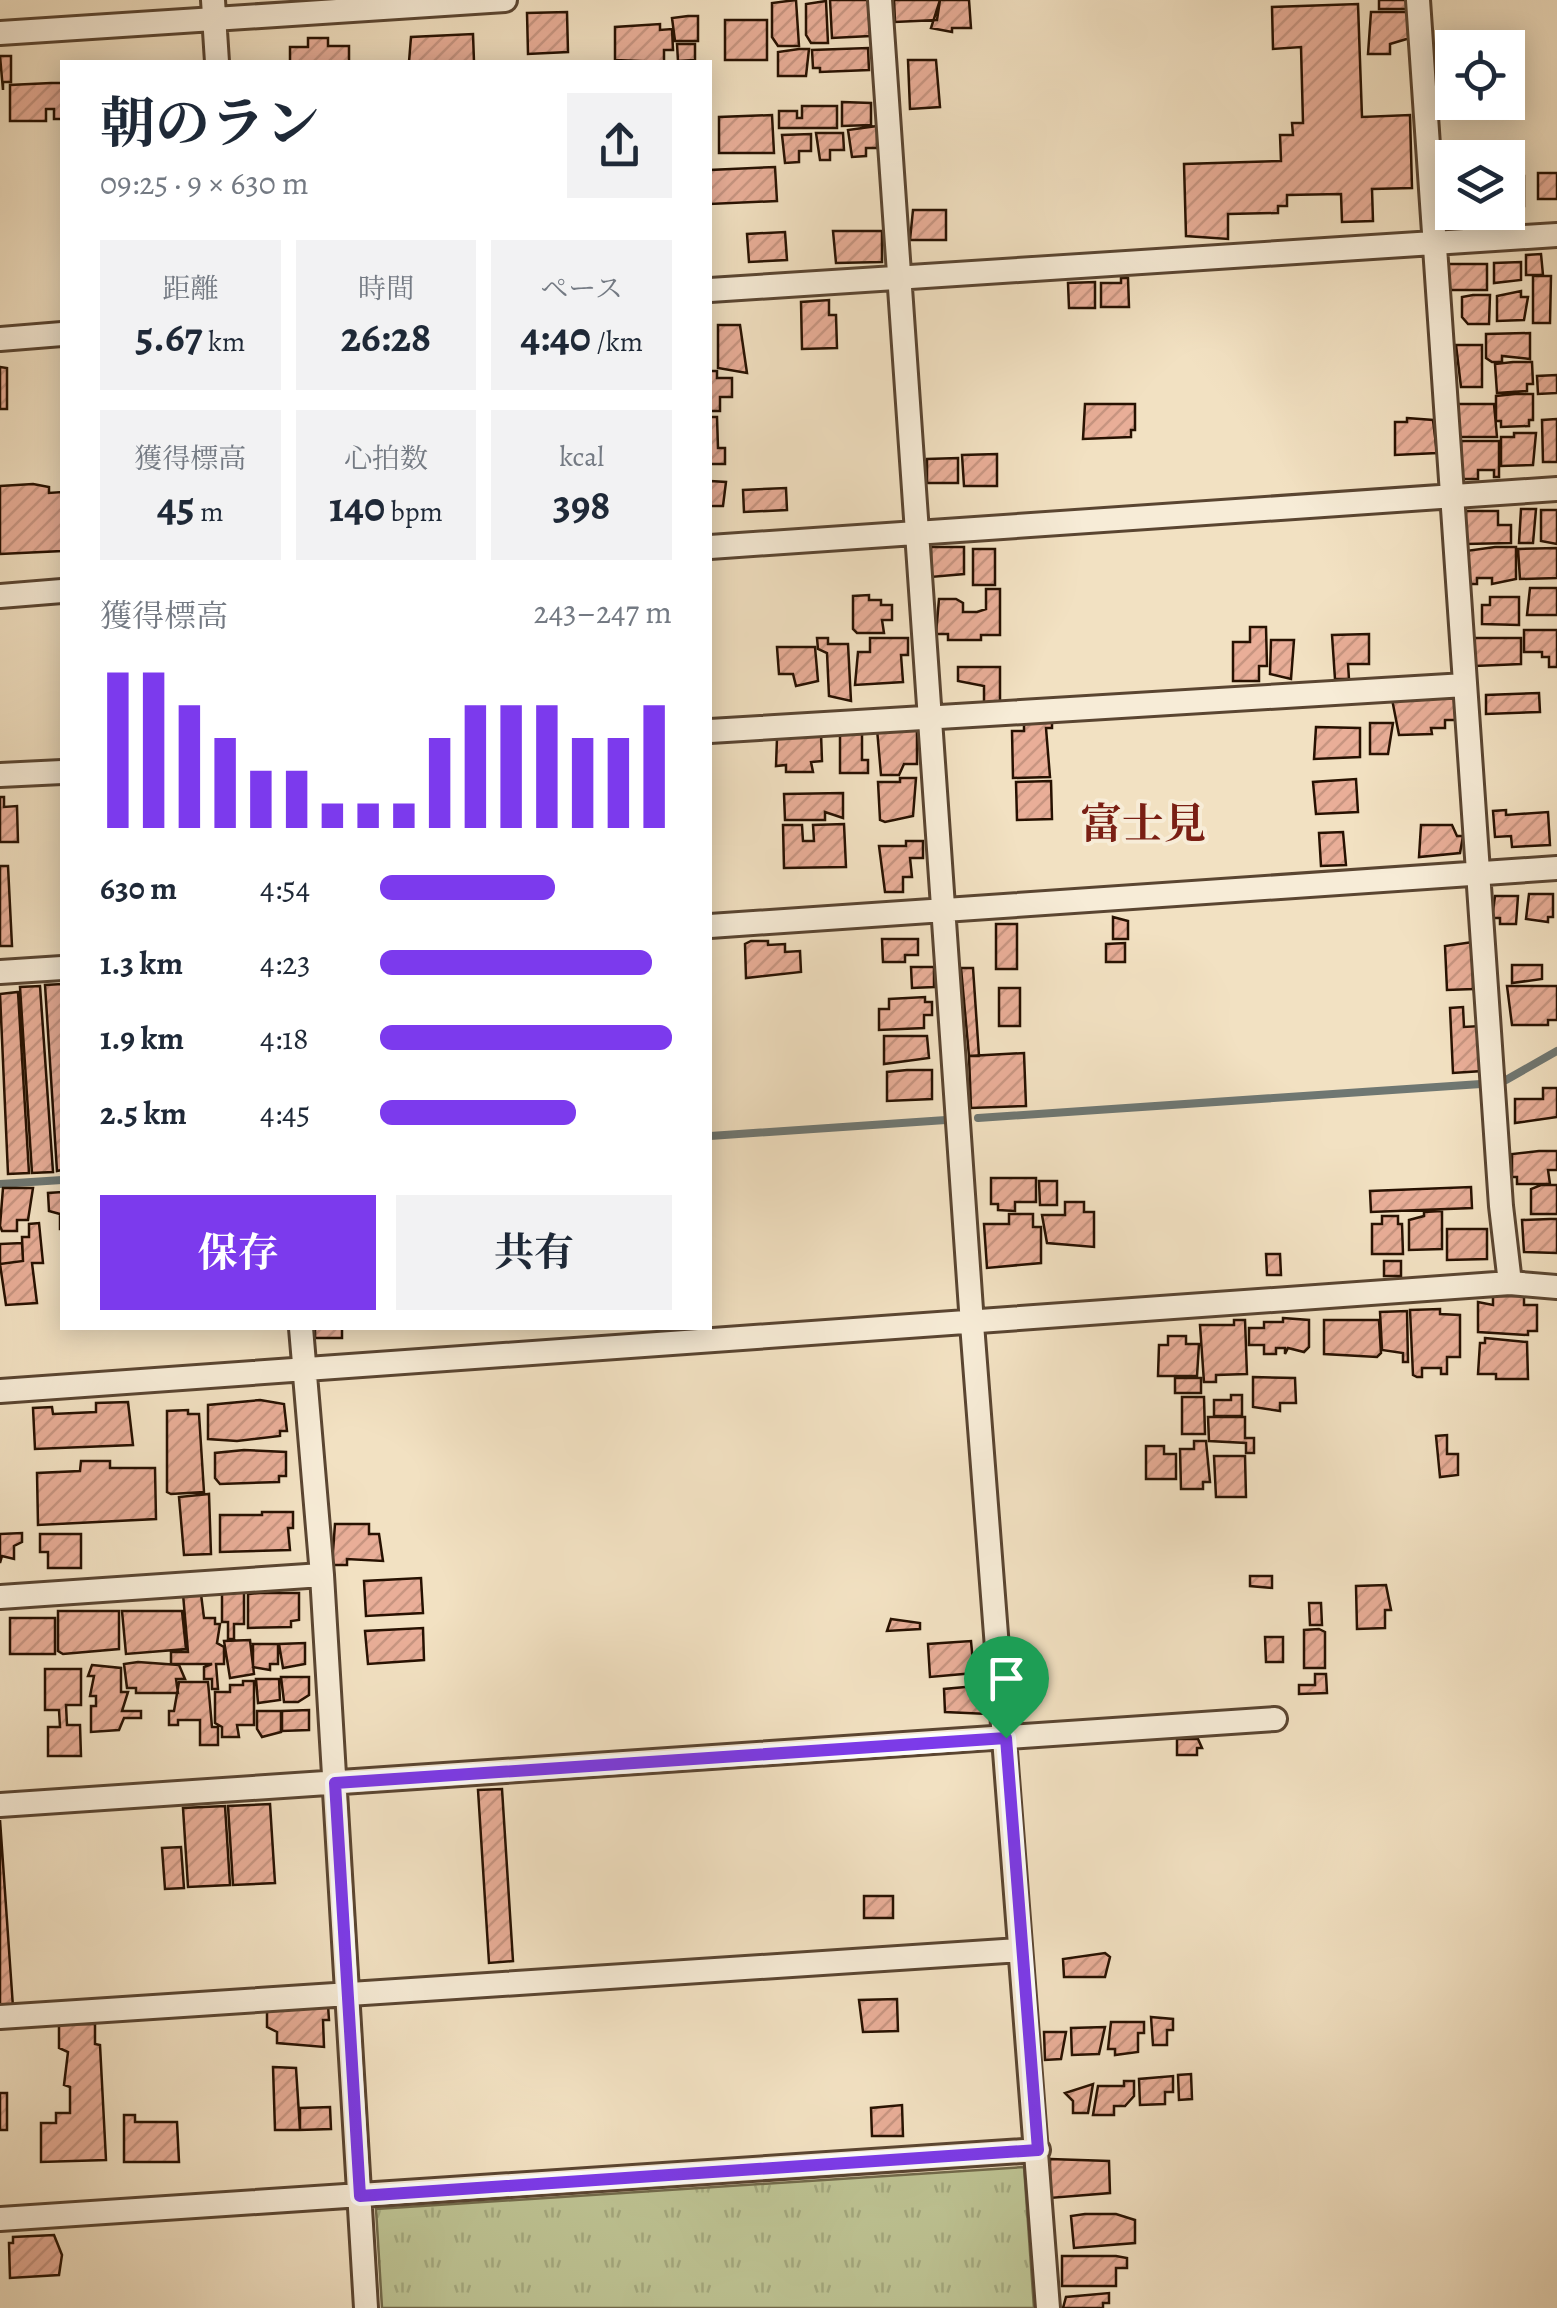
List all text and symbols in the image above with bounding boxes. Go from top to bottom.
map controls [1435,30,1525,230]
button: locate [1435,30,1525,120]
text: 朝のラン [100,86,320,161]
button: share [567,93,672,198]
button: layers [1435,140,1525,230]
text: 09:25 · 9 × 630 m [100,161,309,205]
text: 距離 [162,270,218,308]
text: 時間 [358,270,414,308]
text: ペース [540,270,623,308]
text: 5.67 [135,308,202,365]
text: 26:28 [341,308,431,365]
text: 4:40 [520,308,591,365]
text: km [202,323,245,361]
text: /km [591,323,643,361]
text: kcal [559,438,604,476]
text: 獲得標高 [134,440,246,478]
text: 心拍数 [344,440,428,478]
text: 398 [553,476,611,533]
text: 45 [157,478,195,535]
text: 140 [329,478,385,535]
text: m [195,493,224,531]
text: bpm [385,493,443,531]
text: 243–247 m [533,590,672,634]
text: 獲得標高 [100,594,228,638]
district label: 富士見 [1080,795,1206,852]
text: 630 m [100,866,177,910]
text: 4:54 [260,866,310,910]
text: 1.3 km [100,941,183,985]
text: 4:23 [260,941,311,985]
text: 1.9 km [100,1016,184,1060]
text: 4:18 [260,1016,309,1060]
text: 2.5 km [100,1091,187,1135]
text: 4:45 [260,1091,310,1135]
button: 保存 [100,1195,376,1310]
button: 共有 [396,1195,672,1310]
pin [964,1636,1049,1739]
icon: arrive [979,1651,1034,1706]

